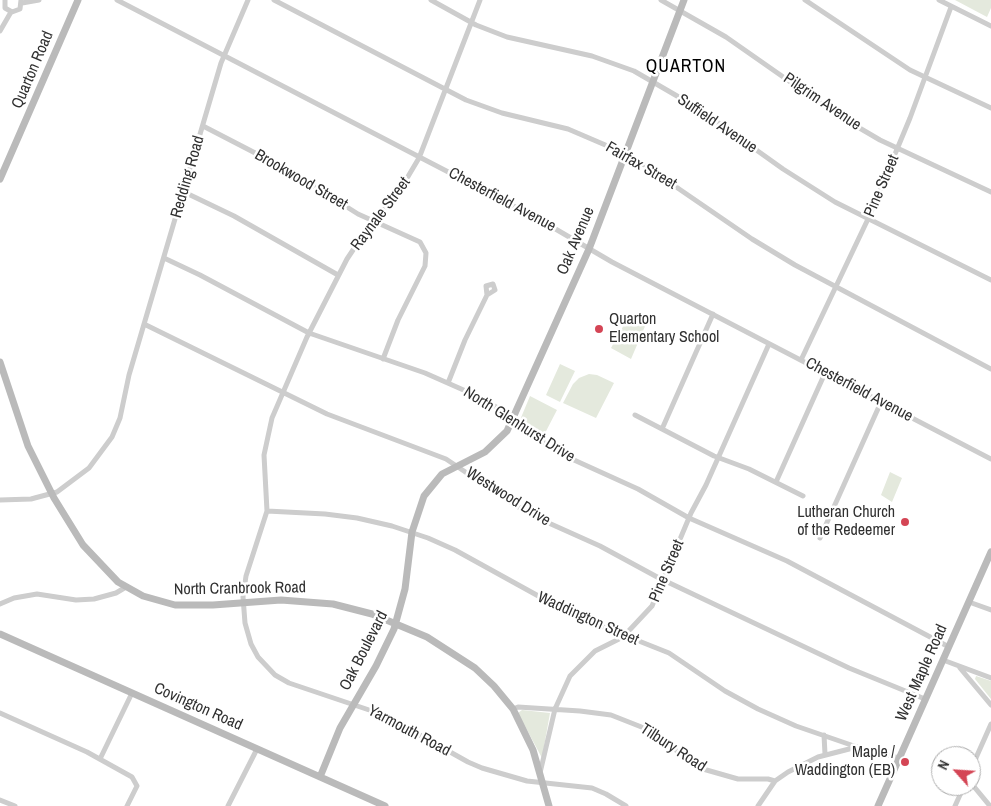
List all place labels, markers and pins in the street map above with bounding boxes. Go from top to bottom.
place label: Quarton Elementary School [609,310,719,348]
marker: Quarton Elementary School [593,323,605,335]
place label: Lutheran Church of the Redeemer [797,503,895,541]
marker: Lutheran Church of the Redeemer [899,516,911,528]
place label: Maple / Waddington (EB) [795,743,895,781]
marker: Maple / Waddington (EB) [899,756,911,768]

